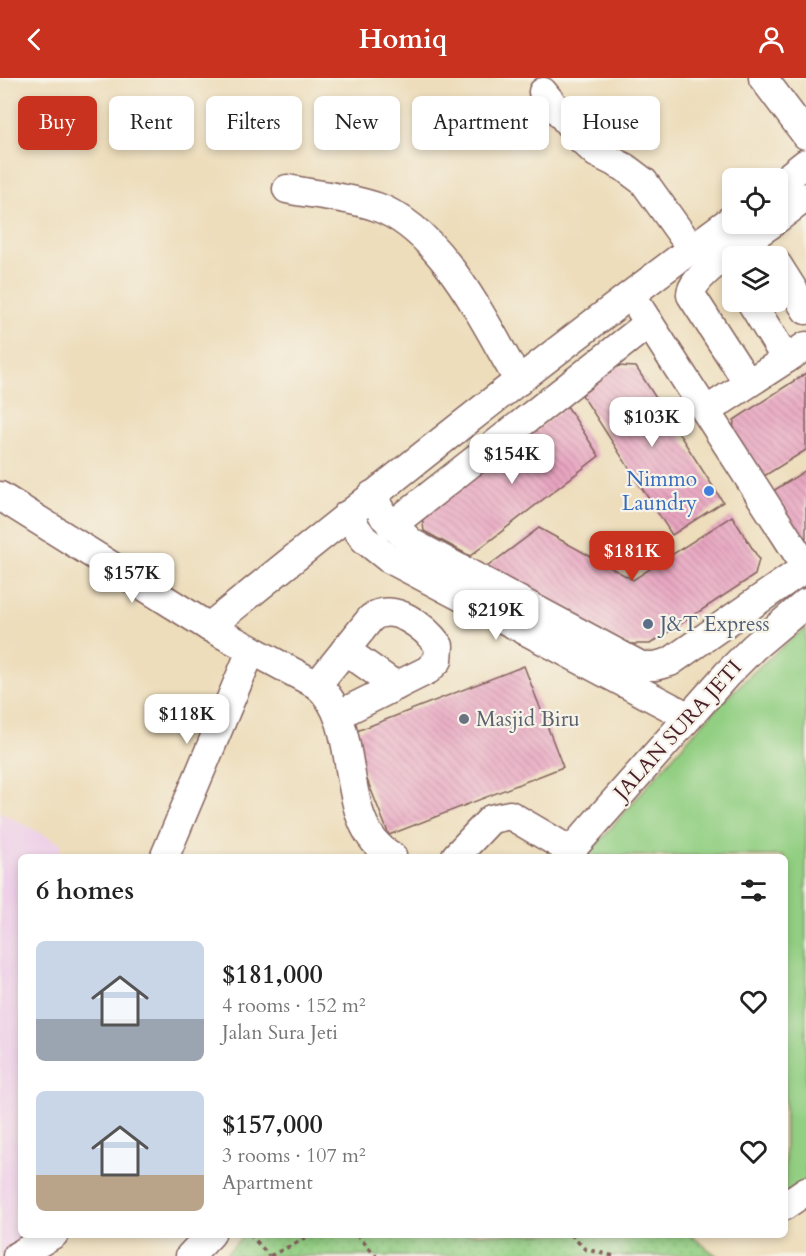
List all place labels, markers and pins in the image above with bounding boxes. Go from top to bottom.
pin: $103K [610,397,694,448]
pin: $154K [470,434,554,485]
place label: Nimmo Laundry [622,465,697,518]
marker: Nimmo Laundry [702,484,716,498]
pin: $181K [590,531,674,582]
pin: $157K [90,553,174,604]
pin: $219K [454,590,538,641]
place label: J&T Express [657,610,770,639]
marker: J&T Express [641,617,655,631]
pin: $118K [145,694,229,745]
place label: Masjid Biru [476,705,580,734]
marker: Masjid Biru [457,712,471,726]

